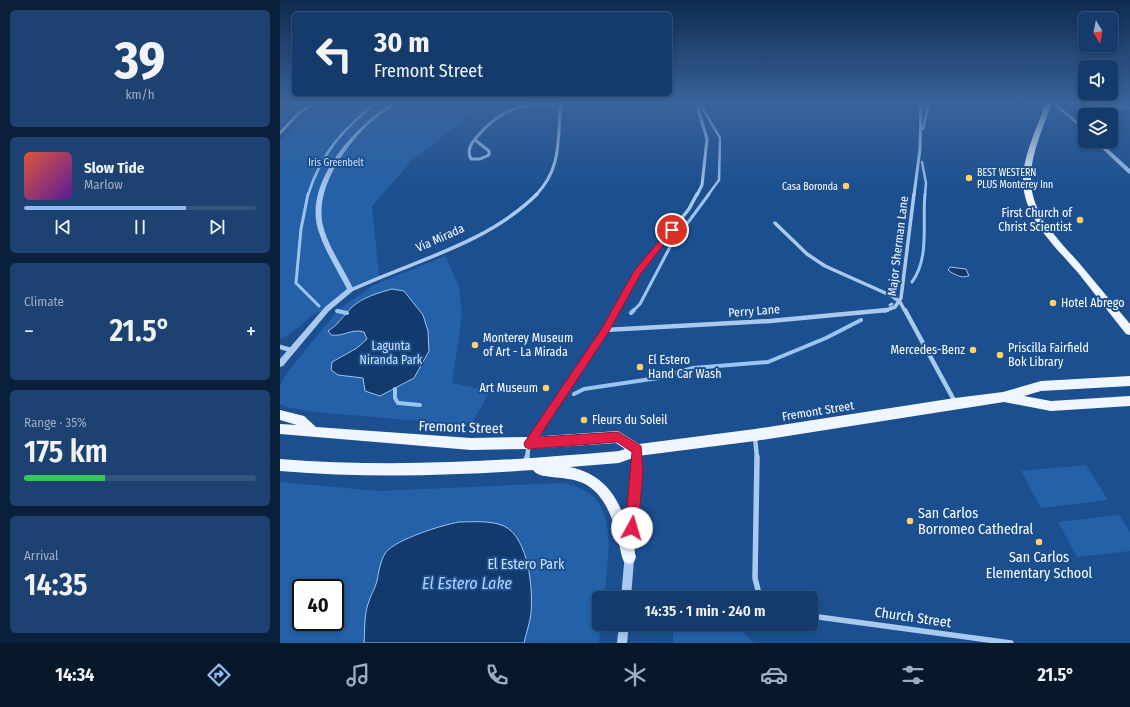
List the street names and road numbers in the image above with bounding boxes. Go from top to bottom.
street label: Major Sherman Lane [885,195,911,297]
street label: Via Mirada [414,221,466,255]
street label: Perry Lane [728,302,780,320]
street label: Fremont Street [781,398,855,424]
street label: Fremont Street [418,418,504,437]
street label: Church Street [873,604,953,631]

